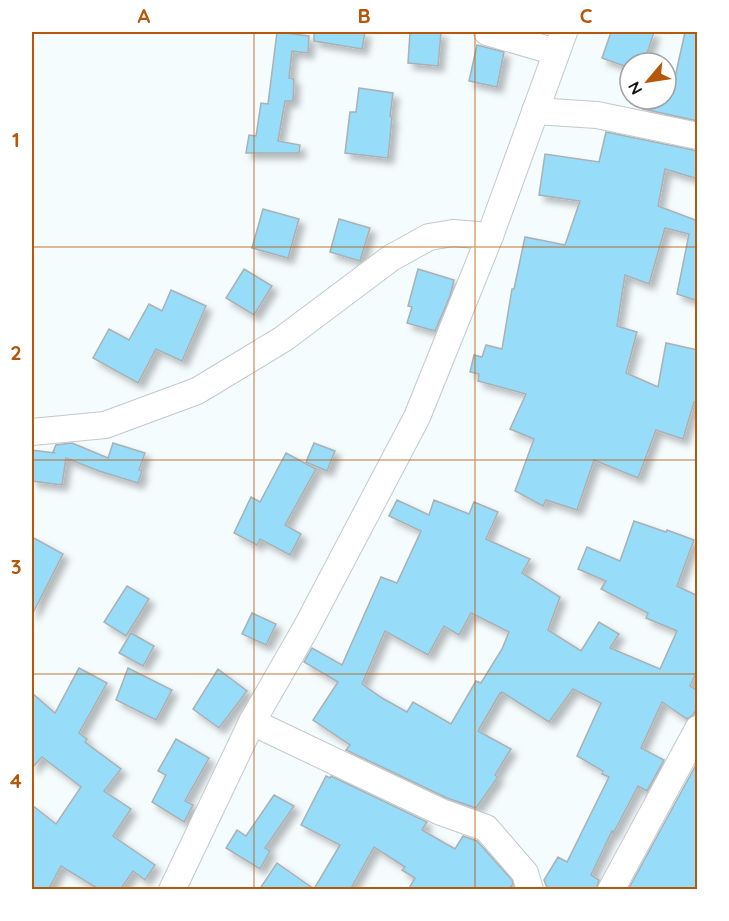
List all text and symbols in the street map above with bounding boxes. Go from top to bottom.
text: A [138,3,151,28]
text: B [357,3,371,28]
text: C [580,3,593,28]
north arrow [618,51,678,111]
text: N [623,78,646,98]
text: 1 [12,127,20,152]
text: 2 [10,340,22,365]
text: 3 [11,554,21,579]
text: 4 [10,768,22,793]

